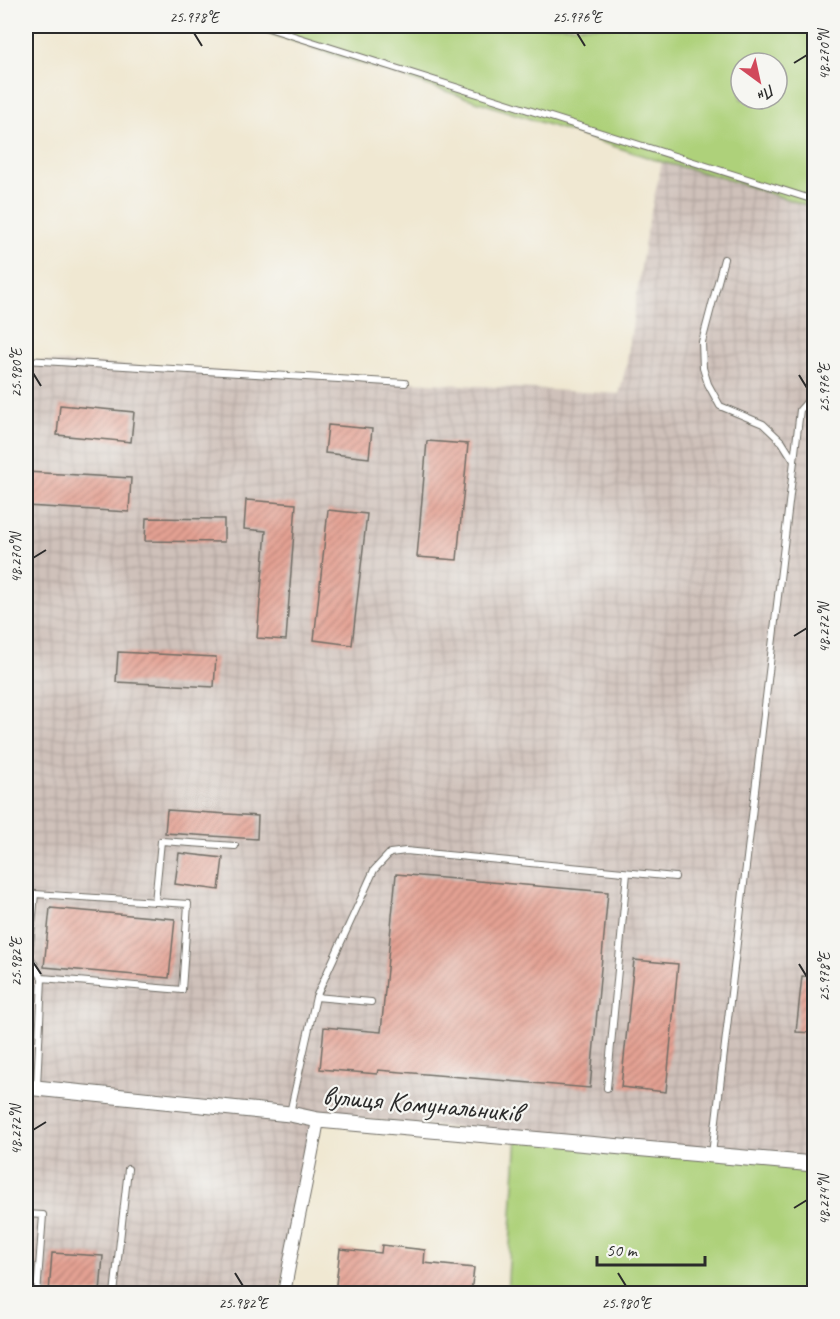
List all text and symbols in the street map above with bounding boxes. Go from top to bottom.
text: 25.978°E [170,8,221,27]
text: 25.976°E [553,8,604,27]
text: 48.270°N [815,27,834,80]
north arrow [729,51,789,111]
text: Пн [753,80,779,106]
text: 25.980°E [7,346,26,397]
text: 25.976°E [815,361,834,412]
text: 48.270°N [7,530,26,583]
text: 48.272°N [815,600,834,653]
text: 25.982°E [7,935,26,986]
text: 25.978°E [815,950,834,1001]
street label: вулиця Комунальників [321,1077,529,1130]
text: 48.272°N [7,1102,26,1155]
text: 48.274°N [815,1172,834,1225]
scale bar [597,1229,705,1267]
text: 50 m [606,1239,639,1261]
text: 25.982°E [219,1294,270,1313]
text: 25.980°E [602,1294,653,1313]

